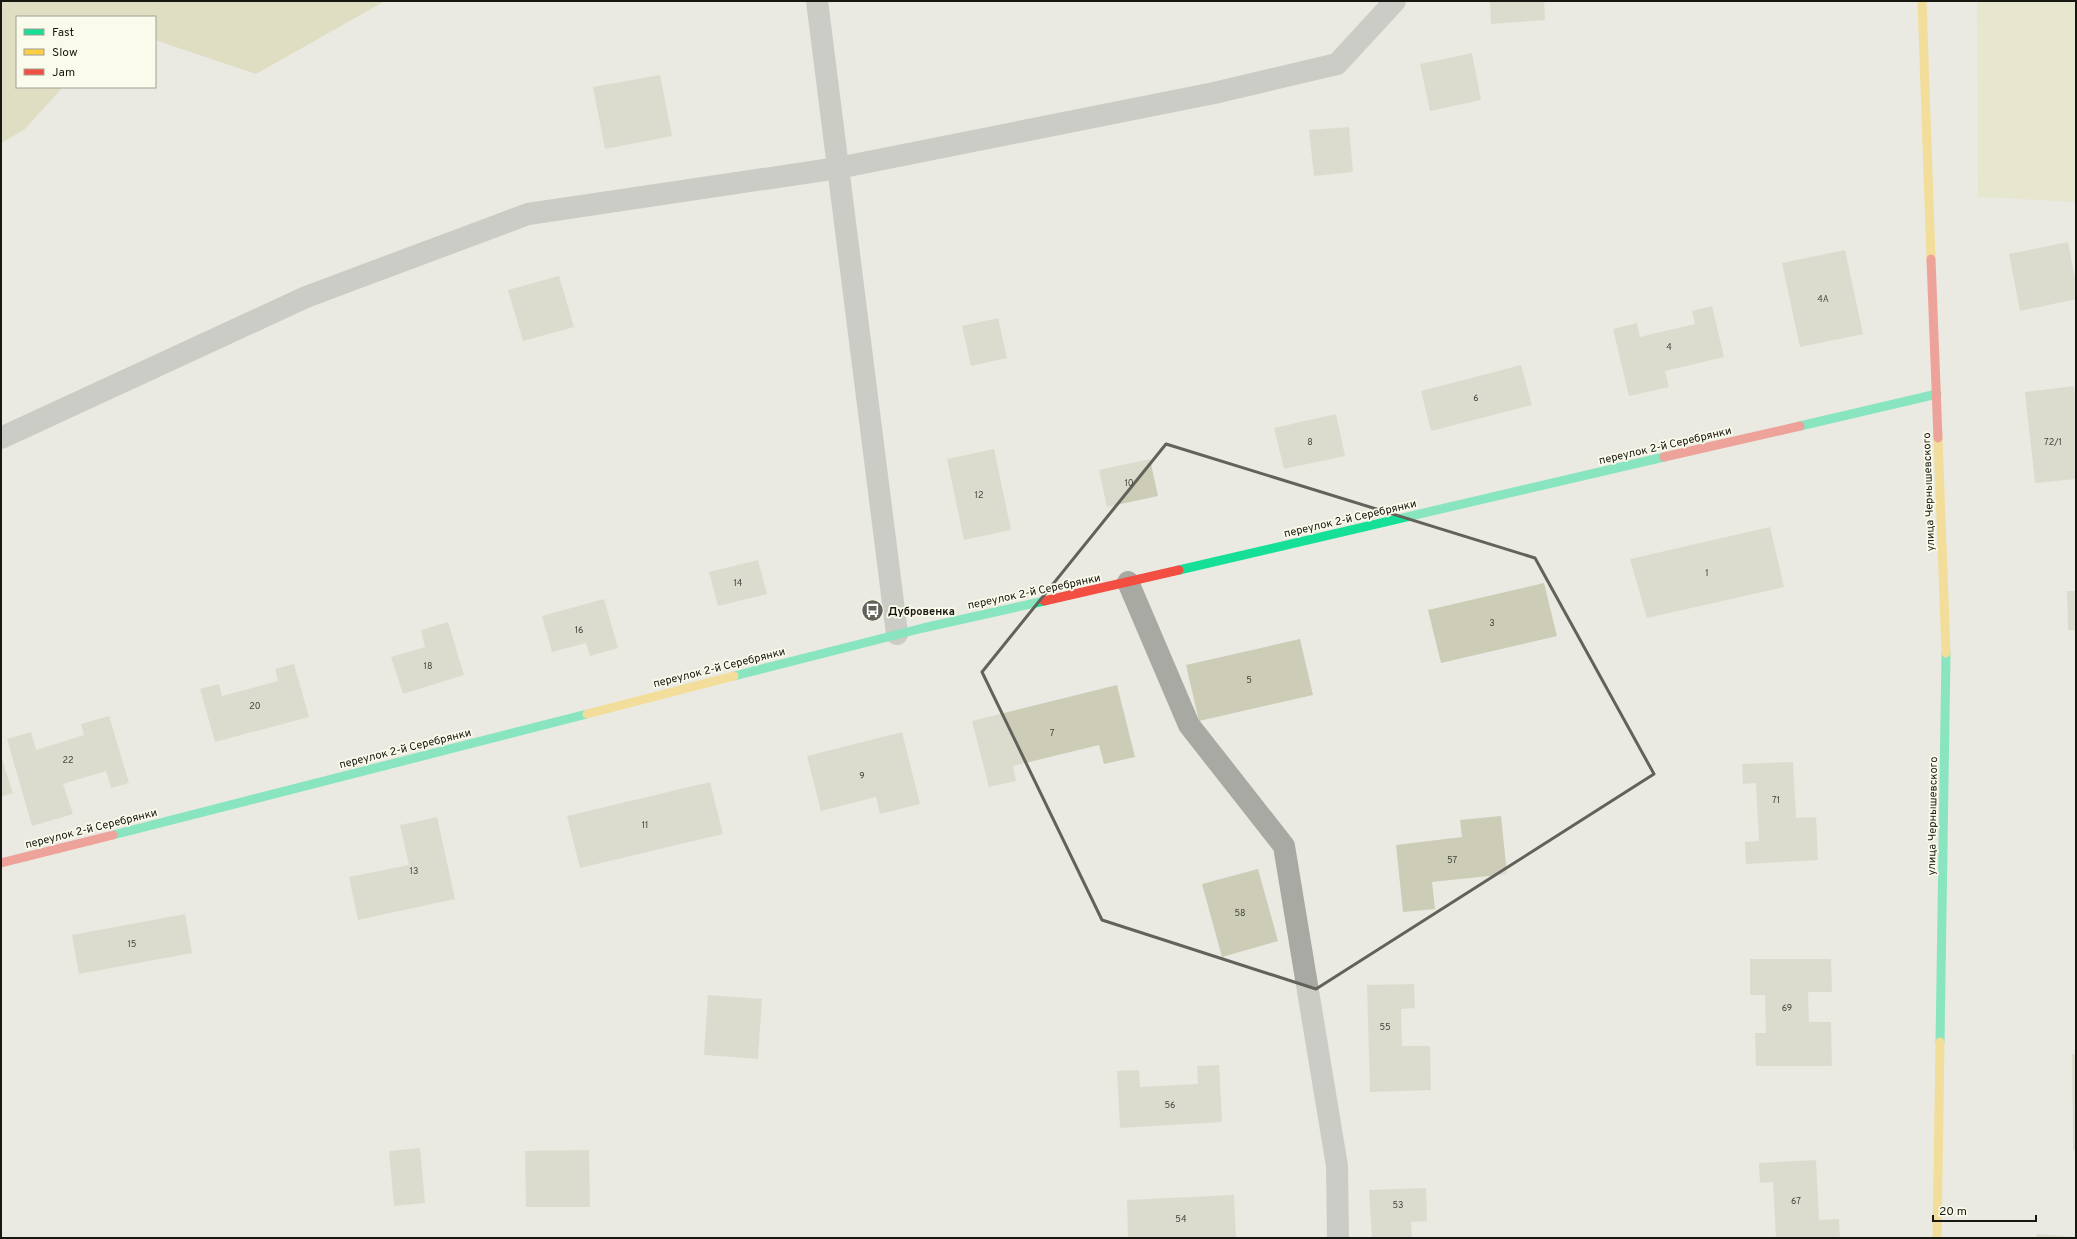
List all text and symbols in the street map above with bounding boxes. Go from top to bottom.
legend [16,16,156,88]
text: Fast [52,25,74,41]
text: Slow [52,45,78,61]
text: Jam [52,65,75,81]
house number: 4А [1817,294,1829,305]
house number: 4 [1666,342,1672,353]
house number: 6 [1473,393,1479,404]
street label: переулок 2-й Серебрянки [1598,424,1733,468]
street label: улица Чернышевского [1920,432,1938,552]
house number: 8 [1307,437,1313,448]
house number: 72/1 [2044,437,2062,448]
house number: 10 [1124,478,1134,489]
house number: 12 [975,490,983,501]
street label: переулок 2-й Серебрянки [1283,497,1418,541]
house number: 1 [1705,568,1709,579]
street label: переулок 2-й Серебрянки [966,571,1102,613]
house number: 14 [734,578,743,589]
bus stop icon: Дубровенка [860,598,886,624]
place label: Дубровенка [888,605,955,619]
house number: 3 [1489,618,1495,629]
house number: 16 [575,625,583,636]
street label: переулок 2-й Серебрянки [652,645,787,691]
house number: 18 [424,661,432,672]
house number: 5 [1246,675,1252,686]
house number: 20 [249,701,261,712]
street label: переулок 2-й Серебрянки [338,726,473,772]
house number: 7 [1050,728,1055,739]
house number: 22 [62,755,74,766]
street label: улица Чернышевского [1925,756,1941,876]
house number: 9 [859,771,865,782]
house number: 71 [1772,795,1780,806]
street label: переулок 2-й Серебрянки [24,806,159,852]
house number: 11 [642,820,648,831]
house number: 57 [1447,855,1457,866]
house number: 13 [410,866,418,877]
house number: 58 [1234,908,1246,919]
house number: 15 [128,939,136,950]
house number: 69 [1782,1003,1792,1014]
house number: 55 [1379,1022,1391,1033]
house number: 56 [1165,1100,1175,1111]
house number: 67 [1791,1196,1801,1207]
scale bar [1933,1197,2036,1223]
house number: 53 [1392,1200,1404,1211]
text: 20 m [1939,1204,1967,1220]
house number: 54 [1175,1214,1187,1225]

